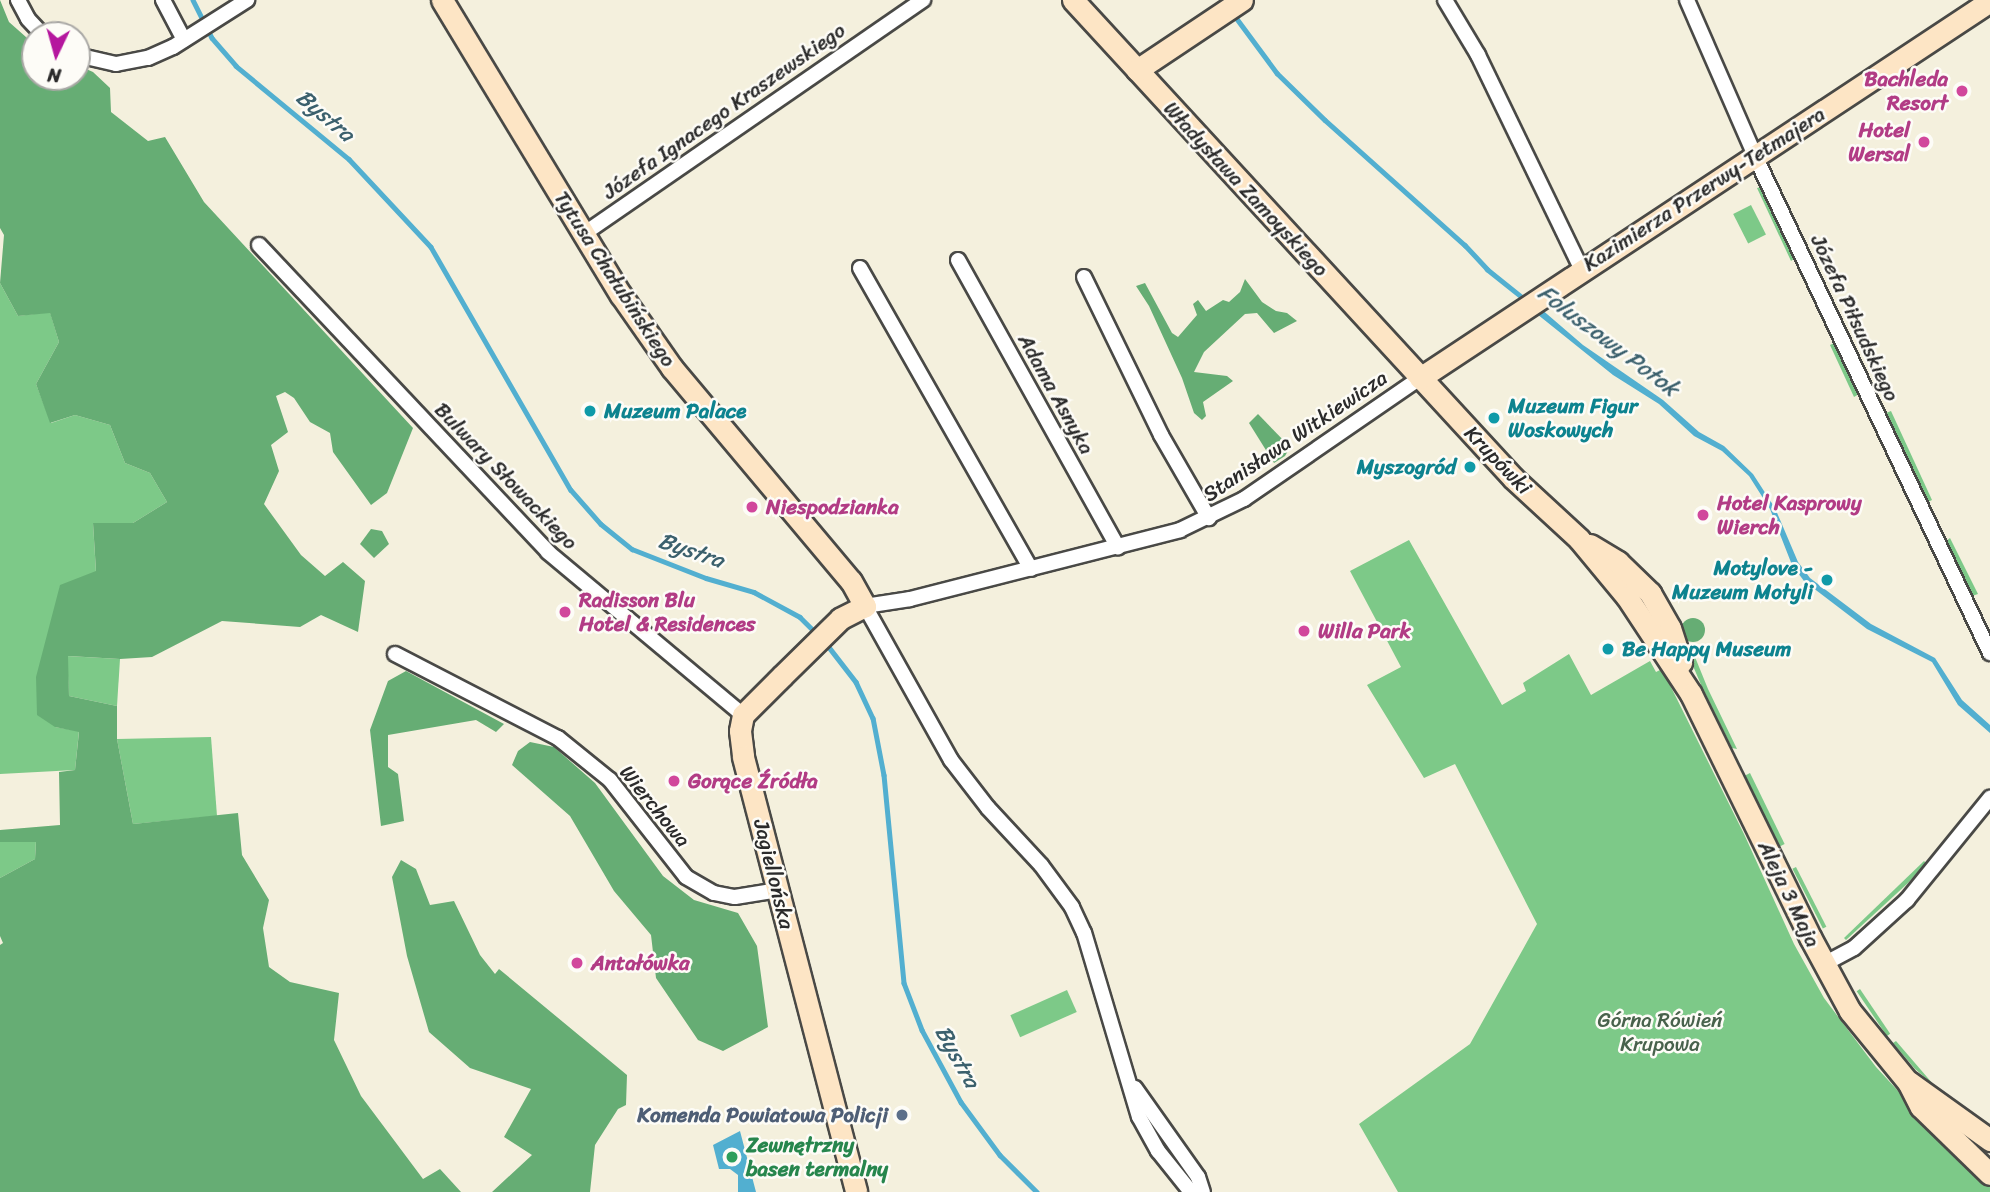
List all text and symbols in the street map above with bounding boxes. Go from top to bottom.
street label: Józefa Ignacego Kraszewskiego [598,17,850,205]
north arrow [21,21,91,91]
text: N [46,58,62,92]
place label: Bachleda Resort [1864,66,1948,116]
marker: Bachleda Resort [1954,83,1970,99]
water label: Bystra [290,84,360,148]
street label: Władysława Zamoyskiego [1159,97,1333,281]
street label: Kazimierza Przerwy-Tetmajera [1578,101,1830,277]
place label: Hotel Wersal [1848,117,1910,167]
marker: Hotel Wersal [1916,134,1932,150]
street label: Tytusa Chałubińskiego [549,187,681,371]
street label: Józefa Piłsudskiego [1805,230,1905,406]
water label: Foluszowy Potok [1532,279,1684,403]
street label: Adama Asnyka [1012,329,1100,459]
street label: Stanisława Witkiewicza [1198,365,1392,507]
place label: Muzeum Figur Woskowych [1508,393,1638,443]
street label: Bulwary Słowackiego [429,397,583,555]
place label: Muzeum Palace [604,398,746,424]
marker: Muzeum Palace [582,403,598,419]
marker: Muzeum Figur Woskowych [1486,410,1502,426]
street label: Krupówki [1459,420,1537,500]
place label: Myszogród [1357,454,1456,480]
marker: Myszogród [1462,459,1478,475]
place label: Hotel Kasprowy Wierch [1717,490,1863,540]
place label: Niespodzianka [766,494,899,520]
marker: Niespodzianka [744,499,760,515]
marker: Hotel Kasprowy Wierch [1695,507,1711,523]
water label: Bystra [655,527,727,575]
place label: Motylove - Muzeum Motyli [1671,555,1813,605]
marker: Motylove - Muzeum Motyli [1819,572,1835,588]
place label: Radisson Blu Hotel & Residences [579,587,757,637]
marker: Radisson Blu Hotel & Residences [557,604,573,620]
place label: Willa Park [1318,618,1411,644]
marker: Willa Park [1296,623,1312,639]
place label: Be Happy Museum [1622,636,1792,662]
marker: Be Happy Museum [1600,641,1616,657]
street label: Wierchowa [614,760,696,852]
place label: Gorące Źródła [688,768,818,794]
marker: Gorące Źródła [666,773,682,789]
street label: Jagiellońska [748,817,800,931]
street label: Aleja 3 Maja [1752,837,1826,951]
place label: Antałówka [591,950,690,976]
marker: Antałówka [569,955,585,971]
park label: Górna Rówień Krupowa [1597,1007,1723,1057]
water label: Bystra [929,1021,985,1093]
place label: Komenda Powiatowa Policji [637,1102,888,1128]
marker: Komenda Powiatowa Policji [894,1107,910,1123]
place label: Zewnętrzny basen termalny [746,1132,889,1182]
marker: Zewnętrzny basen termalny [724,1149,740,1165]

